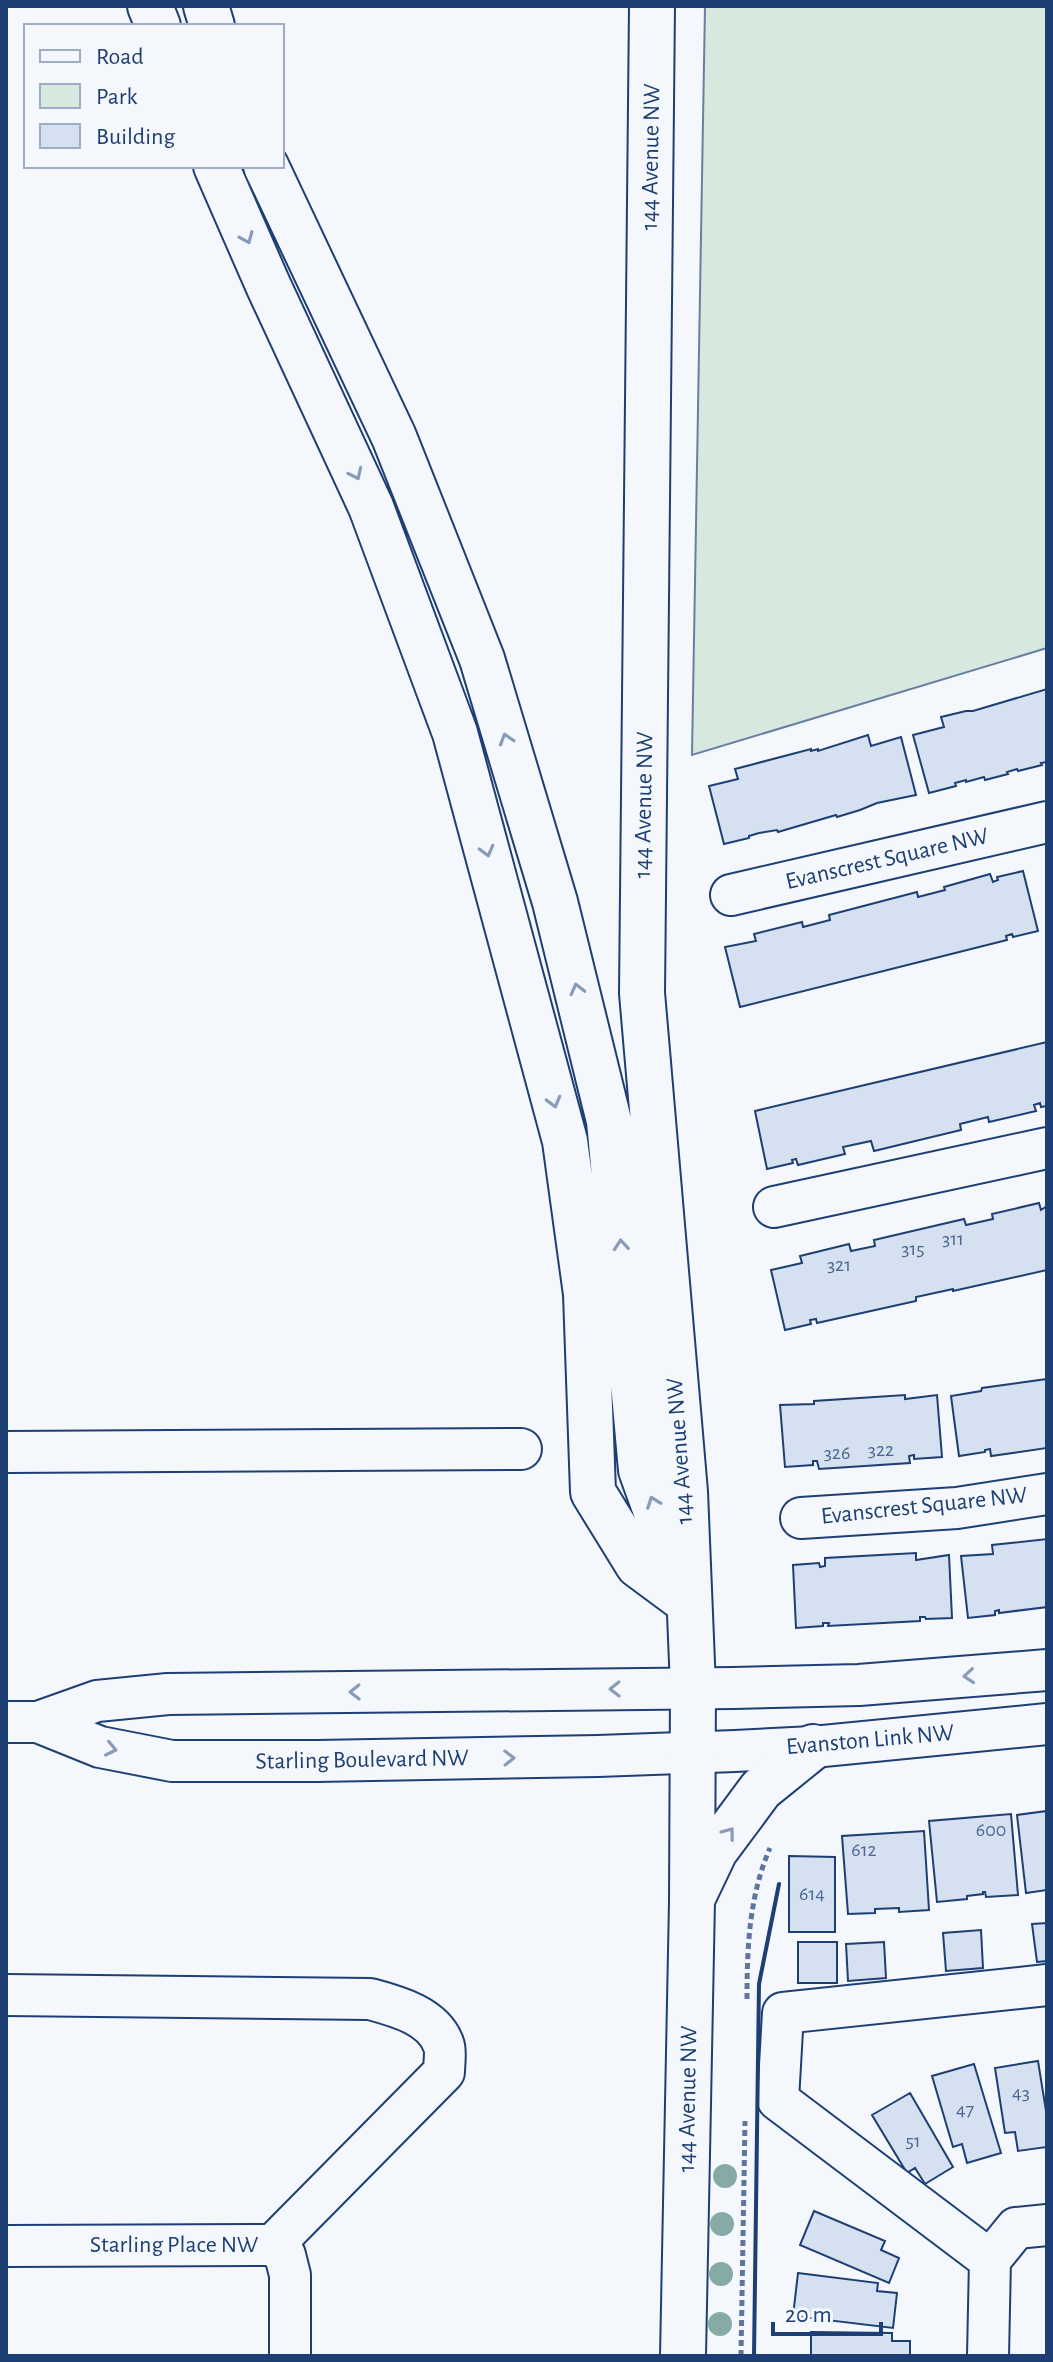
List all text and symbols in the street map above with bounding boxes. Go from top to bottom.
legend [24,24,284,168]
text: Road [96,45,144,69]
street label: 144 Avenue NW [638,83,664,231]
text: Park [96,85,137,109]
text: Building [96,125,175,149]
one-way arrow [238,229,254,244]
one-way arrow [346,466,362,480]
street label: 144 Avenue NW [631,731,657,879]
one-way arrow [499,733,515,746]
street label: Evanscrest Square NW [783,824,991,894]
one-way arrow [477,844,494,858]
one-way arrow [569,983,586,997]
one-way arrow [545,1095,562,1109]
house number: 311 [942,1229,964,1249]
one-way arrow [612,1238,629,1251]
house number: 315 [901,1239,925,1259]
house number: 321 [827,1255,851,1275]
street label: 144 Avenue NW [663,1376,697,1525]
house number: 322 [868,1440,894,1460]
house number: 326 [824,1443,850,1463]
street label: Evanscrest Square NW [820,1483,1029,1529]
one-way arrow [646,1496,662,1510]
one-way arrow [962,1667,975,1684]
one-way arrow [608,1680,621,1698]
one-way arrow [348,1683,361,1701]
street label: Evanston Link NW [785,1721,955,1759]
one-way arrow [103,1740,117,1757]
street label: Starling Boulevard NW [255,1746,469,1774]
one-way arrow [503,1749,516,1766]
house number: 600 [976,1820,1006,1840]
one-way arrow [719,1827,733,1842]
house number: 612 [851,1840,877,1860]
house number: 614 [799,1884,825,1904]
street label: 144 Avenue NW [675,2025,701,2173]
house number: 43 [1012,2083,1030,2103]
house number: 47 [956,2100,974,2120]
house number: 51 [905,2131,921,2151]
street label: Starling Place NW [90,2233,259,2257]
scale bar [773,2286,881,2336]
text: 20 m [785,2303,832,2327]

